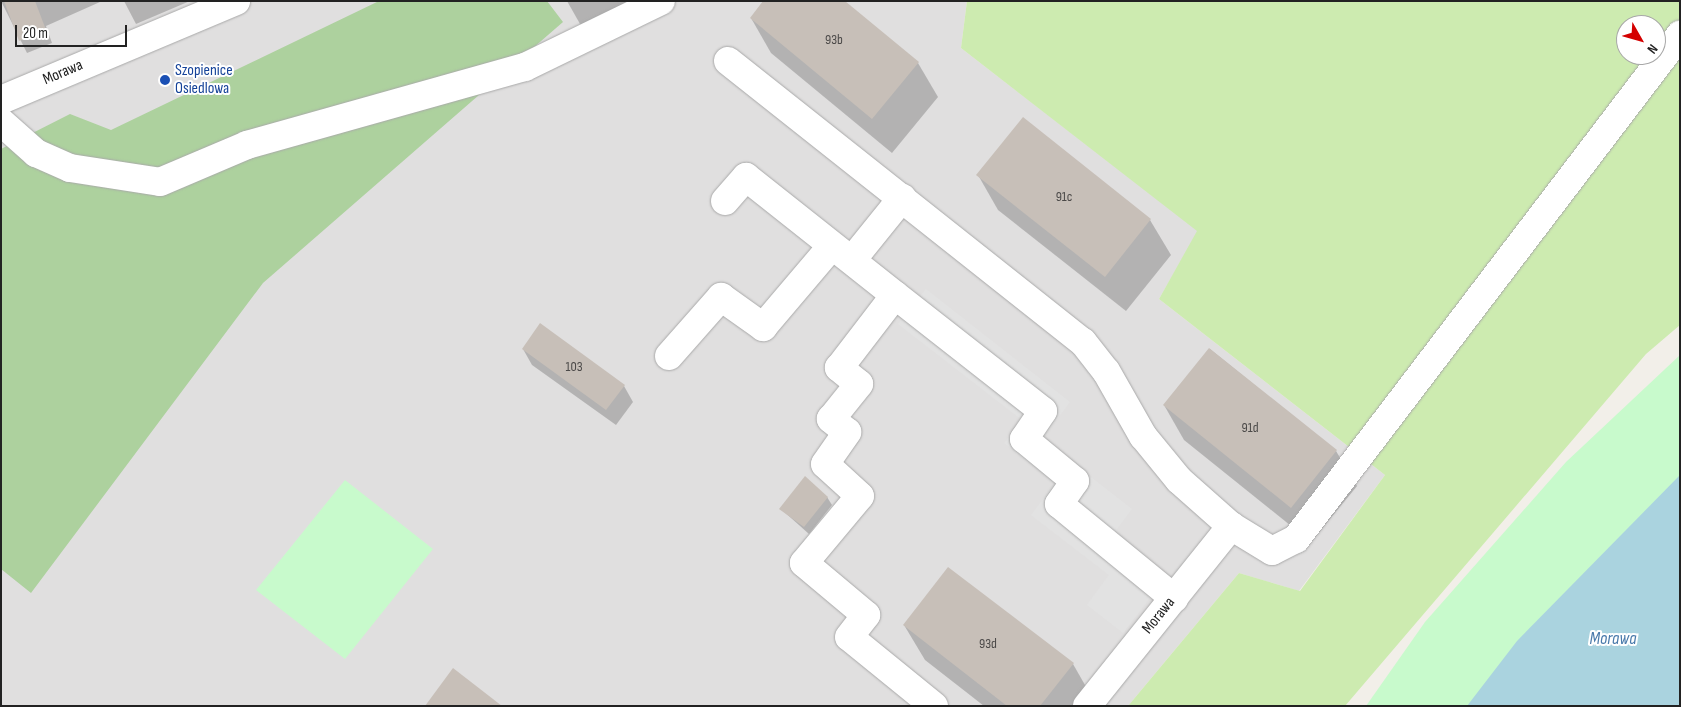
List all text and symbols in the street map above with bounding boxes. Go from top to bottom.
scale bar [18,15,130,47]
north arrow [1616,15,1666,65]
text: 20 m [23,24,48,43]
house number: 93b [825,32,843,48]
text: N [1643,41,1661,57]
street label: Morawa [40,56,86,90]
place label: Szopienice Osiedlowa [175,61,233,99]
marker: Szopienice Osiedlowa [159,74,171,86]
house number: 91c [1056,189,1072,205]
house number: 103 [565,359,583,375]
house number: 91d [1242,420,1258,436]
street label: Morawa [1138,594,1180,638]
water label: Morawa [1589,628,1637,650]
house number: 93d [979,636,997,652]

